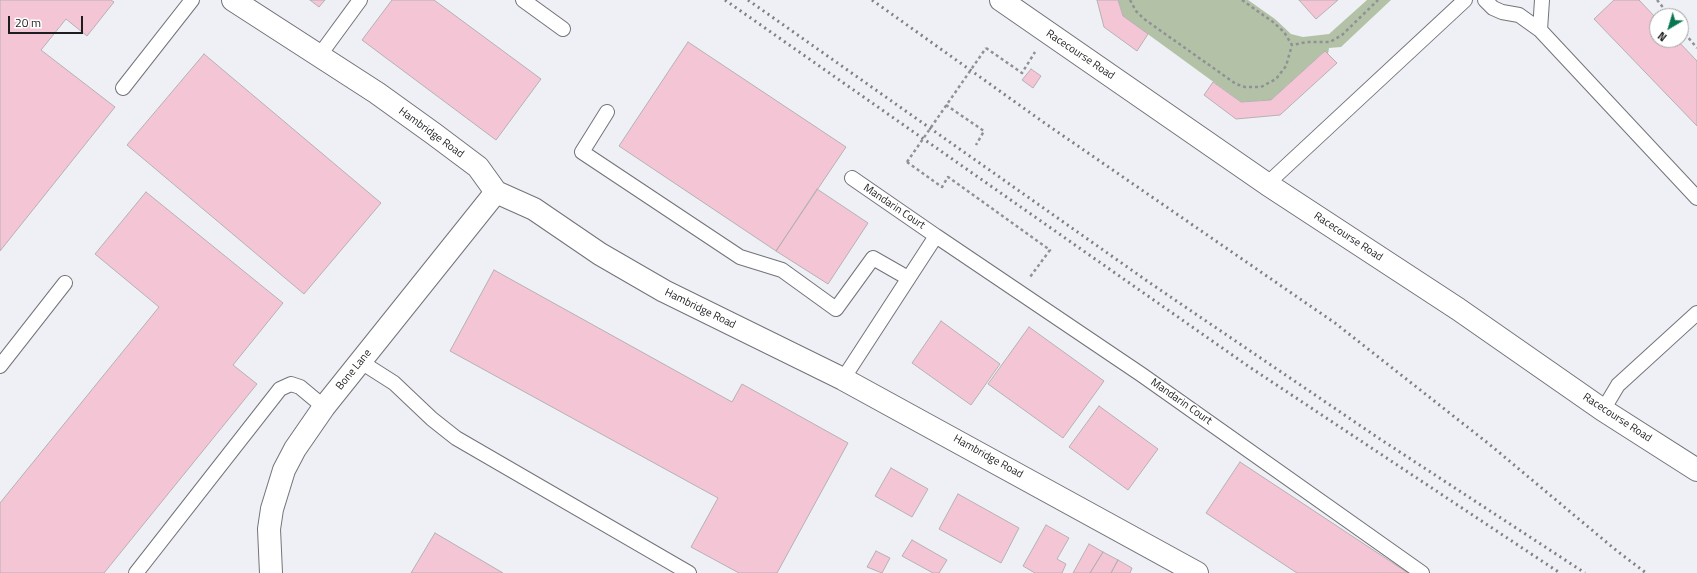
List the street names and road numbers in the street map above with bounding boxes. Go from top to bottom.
street label: Racecourse Road [1043,27,1117,83]
street label: Hambridge Road [396,105,466,161]
street label: Mandarin Court [861,181,927,233]
street label: Racecourse Road [1311,210,1385,264]
street label: Hambridge Road [662,286,738,332]
street label: Bone Lane [334,347,374,393]
street label: Mandarin Court [1148,376,1214,428]
street label: Racecourse Road [1580,391,1654,445]
street label: Hambridge Road [951,432,1025,482]

